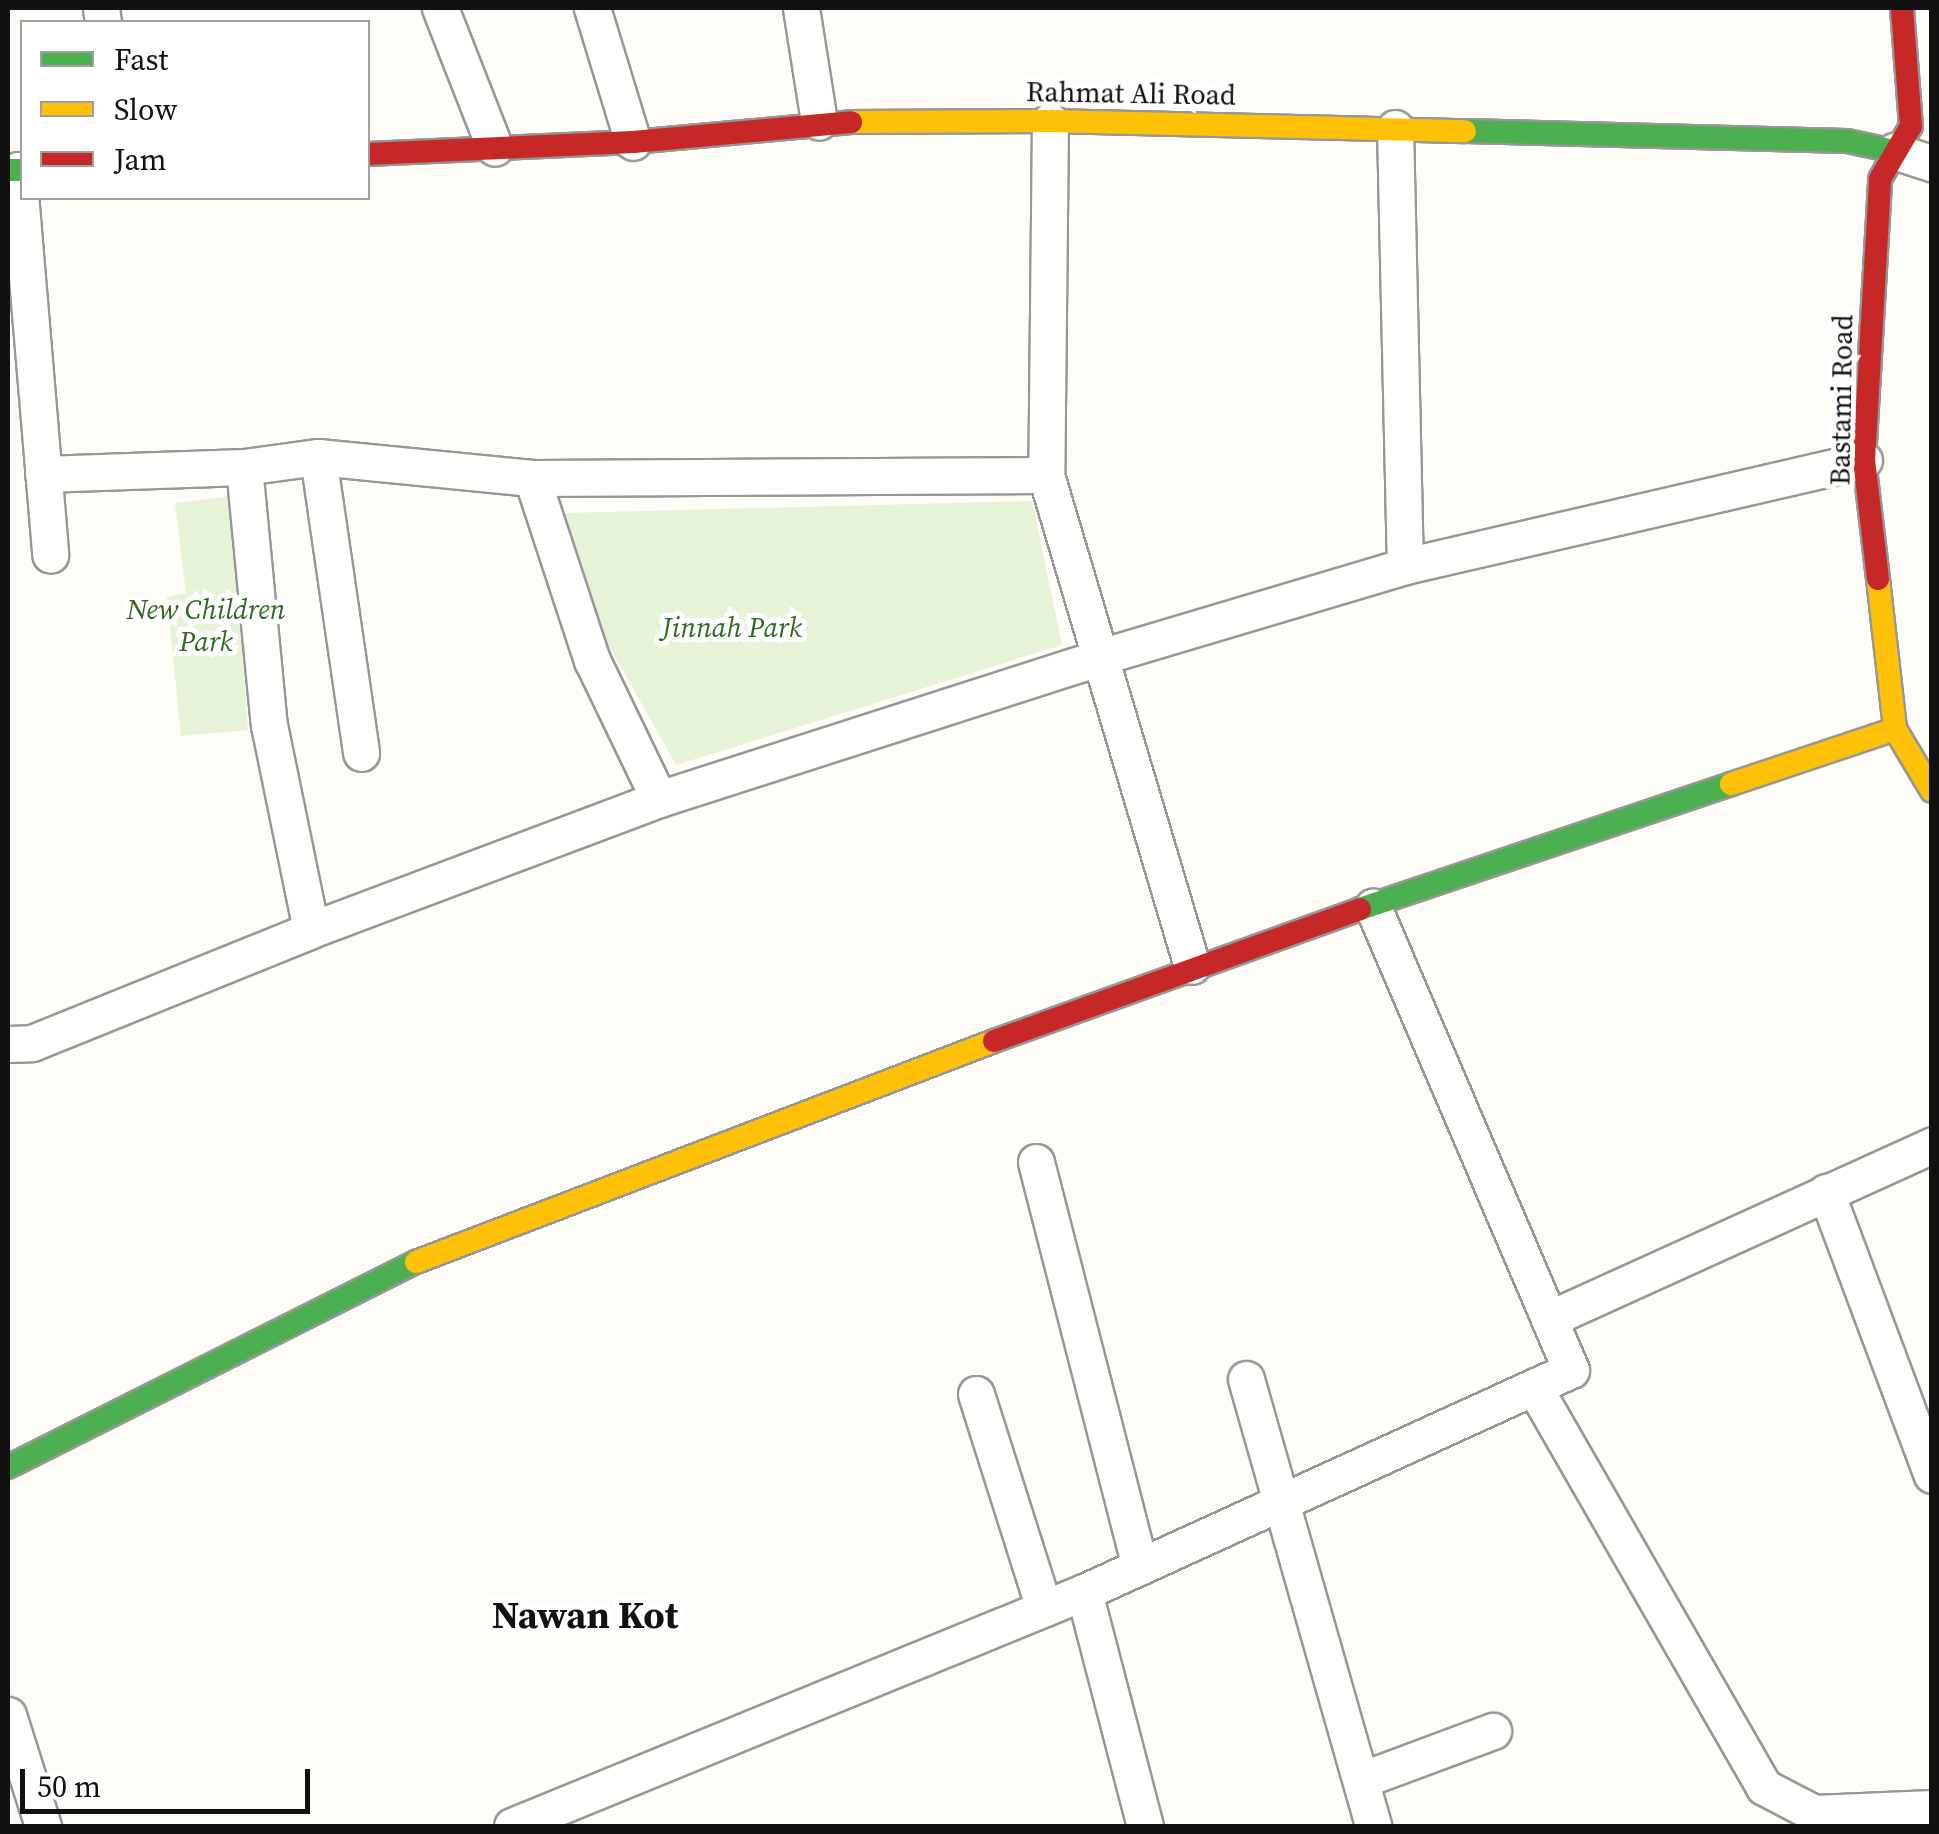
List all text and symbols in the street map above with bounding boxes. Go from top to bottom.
legend [20,20,370,200]
text: Fast [114,39,168,80]
street label: Rahmat Ali Road [1026,74,1236,112]
text: Slow [114,89,177,130]
text: Jam [114,139,167,180]
street label: Bastami Road [1823,314,1859,486]
park label: New Children Park [127,592,285,658]
park label: Jinnah Park [662,610,802,644]
district label: Nawan Kot [492,1593,678,1639]
scale bar [25,1749,315,1811]
text: 50 m [37,1766,101,1807]

